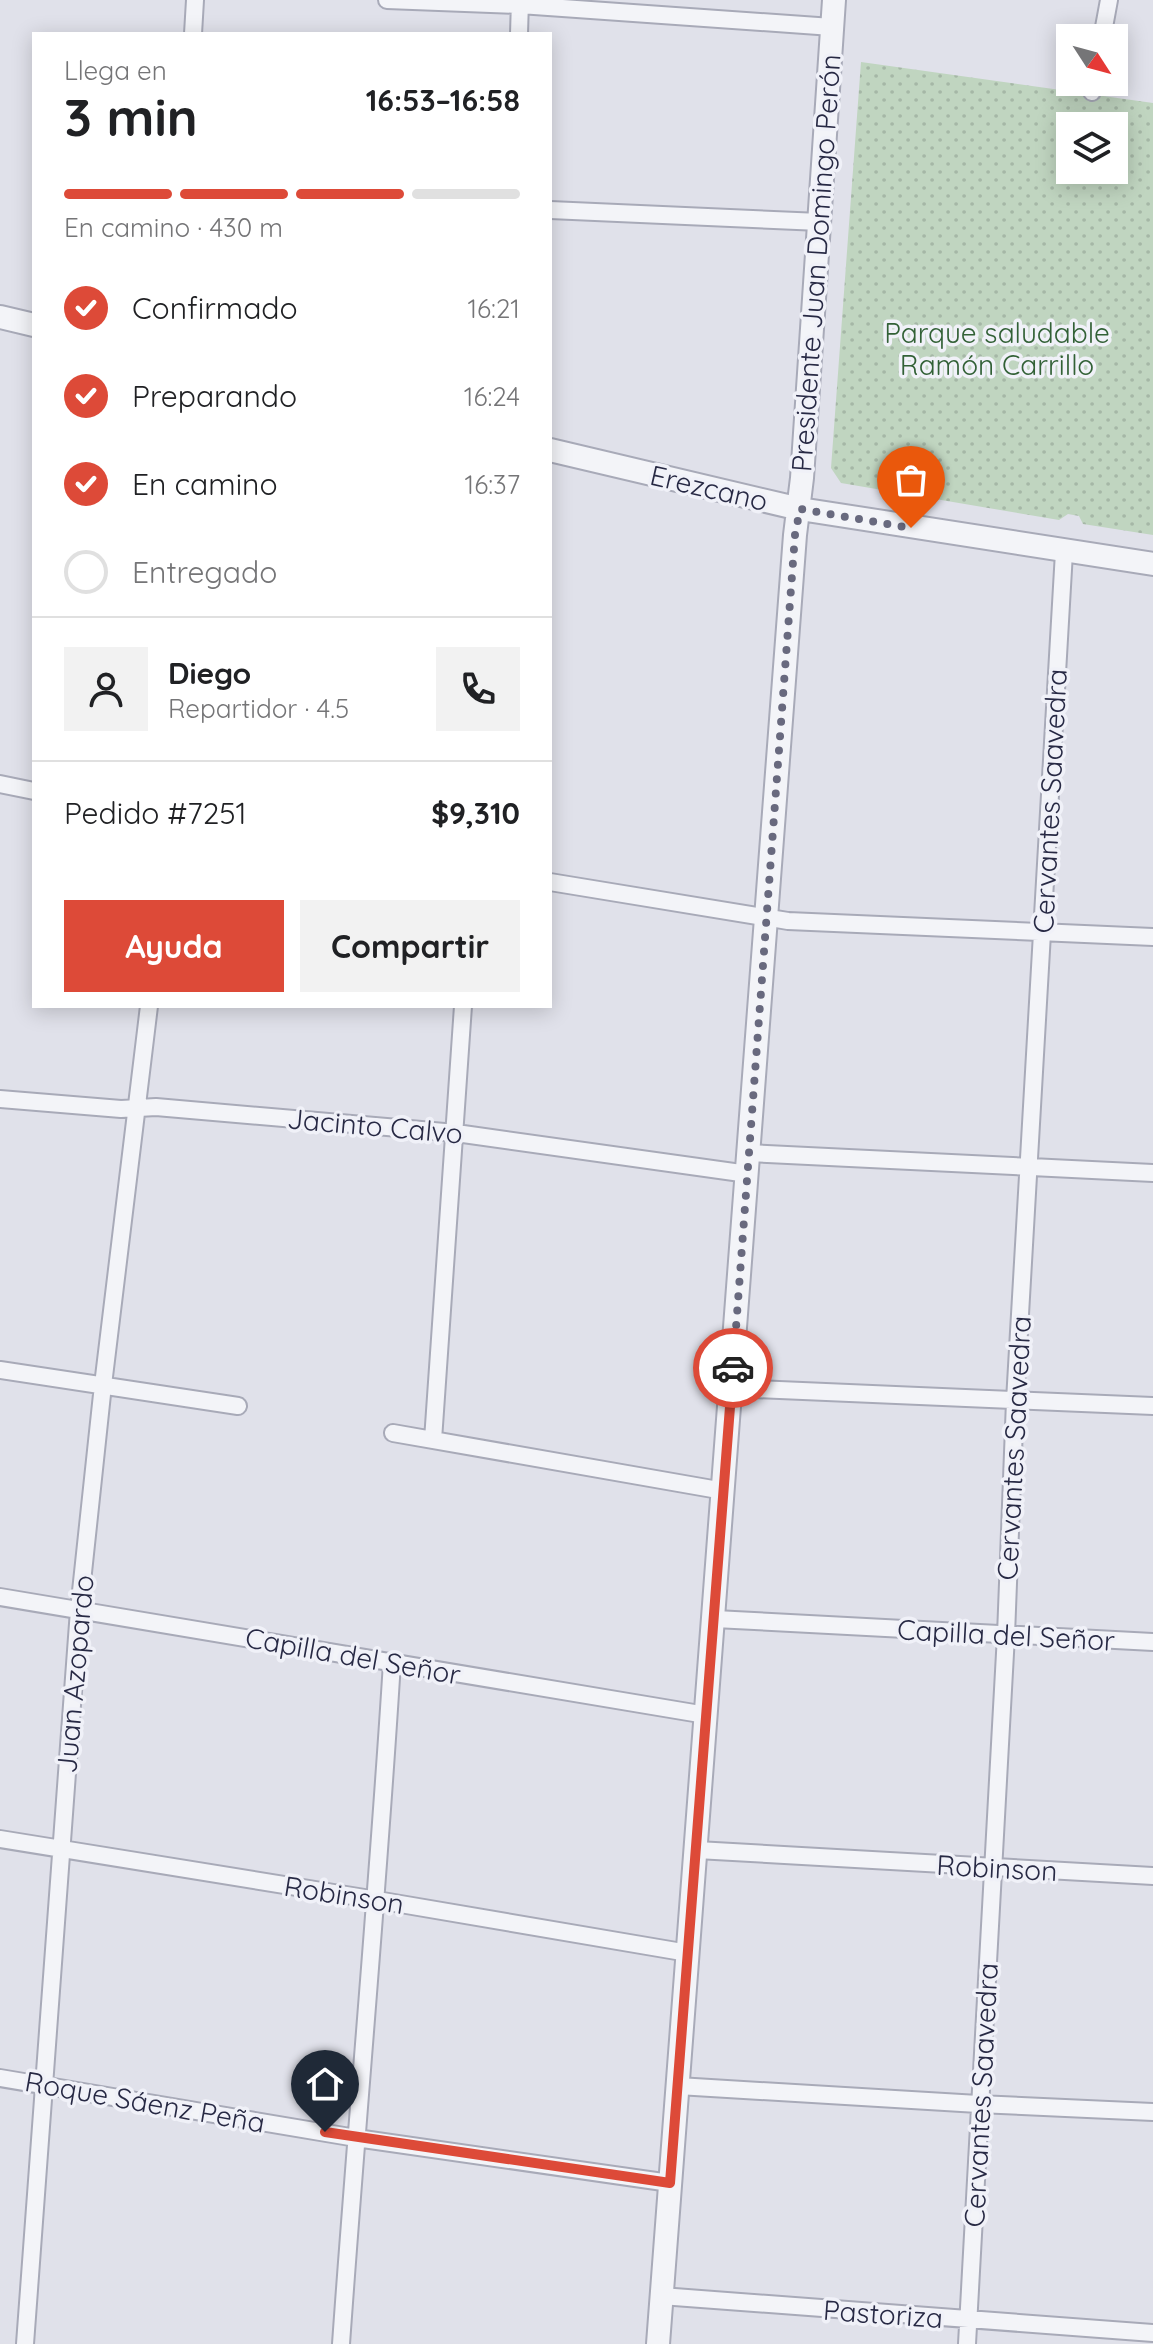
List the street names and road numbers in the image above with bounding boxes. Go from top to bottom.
street label: Presidente Juan Domingo Perón [783,53,848,473]
street label: Erezcano [647,457,771,518]
street label: Cervantes Saavedra [1025,668,1074,934]
street label: Jacinto Calvo [286,1100,464,1151]
street label: Cervantes Saavedra [989,1315,1038,1581]
street label: Juan Azopardo [48,1573,101,1775]
street label: Capilla del Señor [896,1611,1116,1658]
street label: Capilla del Señor [243,1619,464,1692]
street label: Robinson [936,1847,1058,1888]
street label: Robinson [282,1868,407,1921]
street label: Cervantes Saavedra [956,1962,1005,2228]
street label: Roque Sáenz Peña [22,2063,268,2140]
street label: Pastoriza [822,2292,944,2335]

